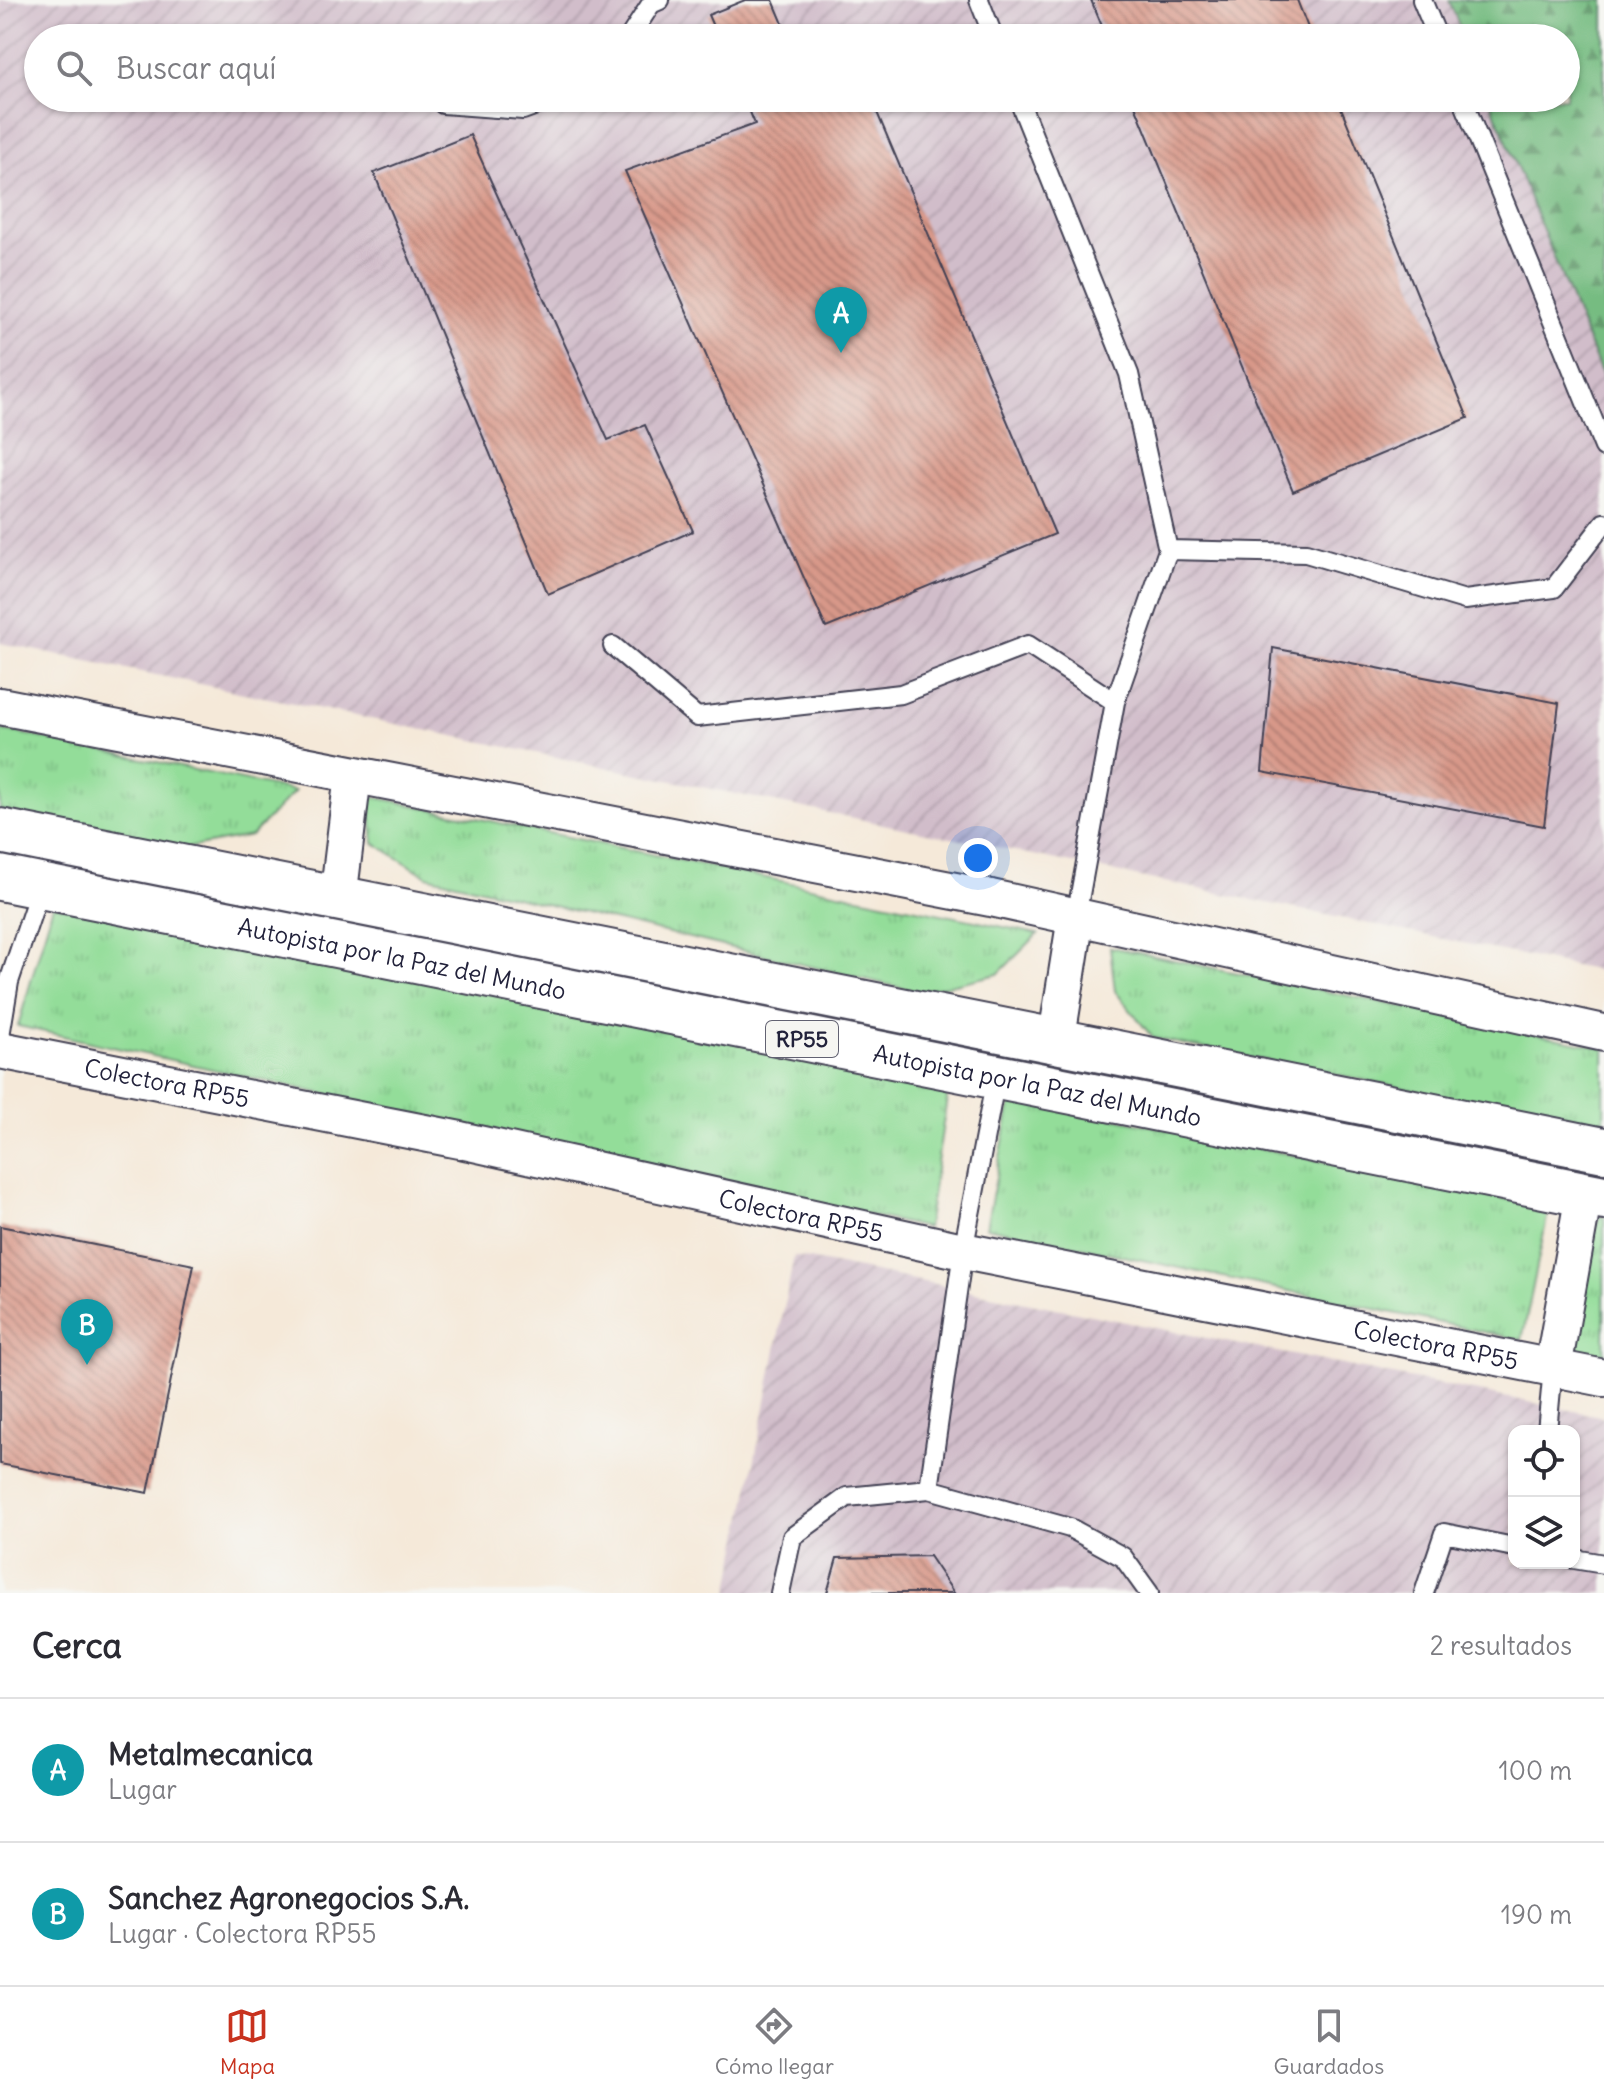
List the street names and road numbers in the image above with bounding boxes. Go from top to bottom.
street label: Autopista por la Paz del Mundo [235,911,569,1006]
road number: RP55 [766,1021,838,1057]
street label: Autopista por la Paz del Mundo [871,1038,1204,1132]
street label: Colectora RP55 [82,1052,252,1113]
street label: Colectora RP55 [716,1183,886,1248]
street label: Colectora RP55 [1351,1314,1521,1376]

